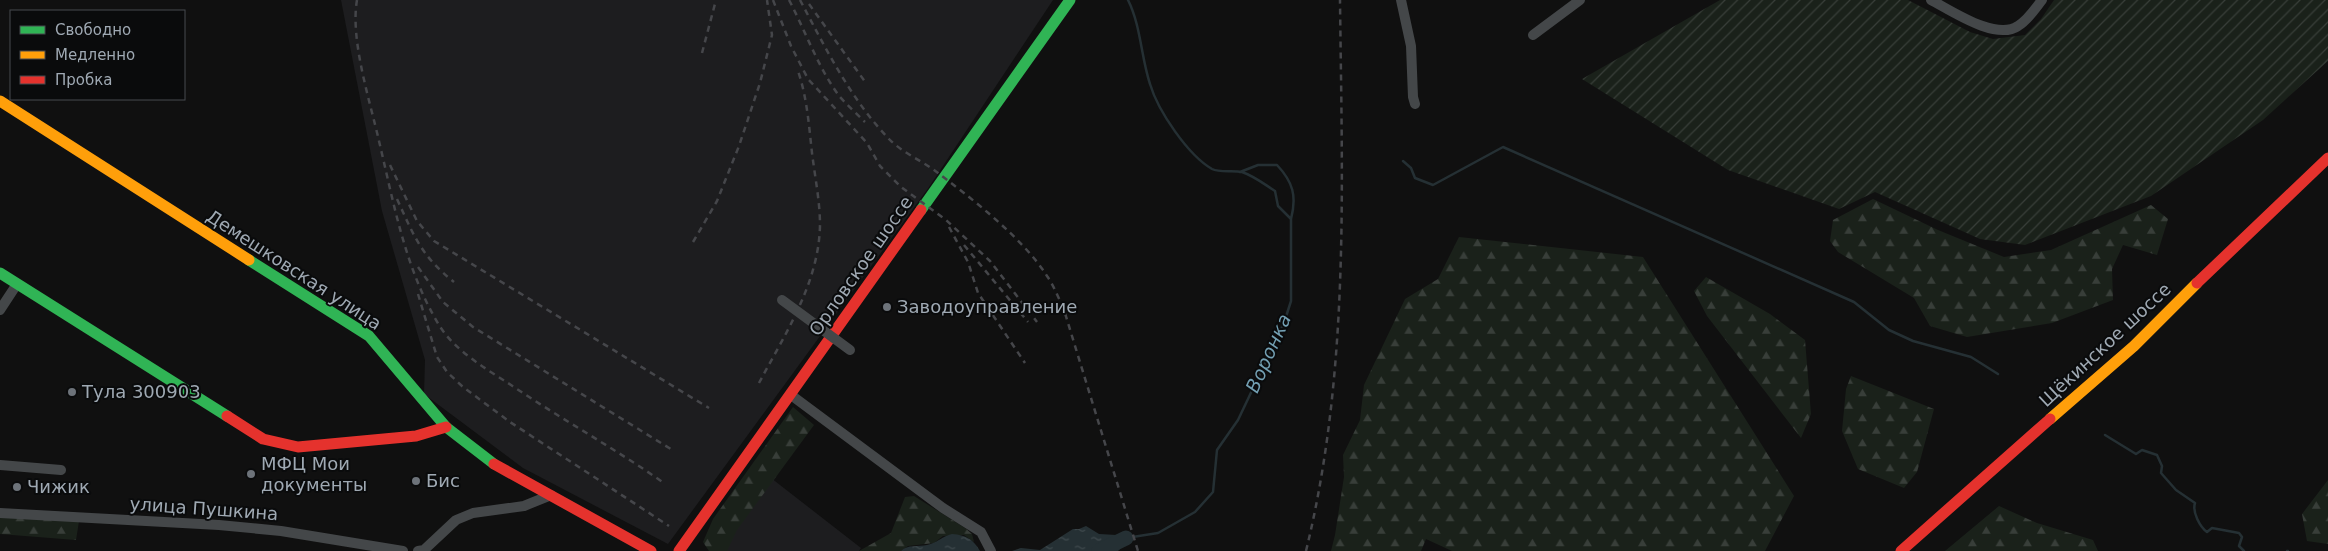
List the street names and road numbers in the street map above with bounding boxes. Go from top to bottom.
street label: Орловское шоссе [804,192,917,340]
street label: Демешковская улица [203,205,386,334]
street label: Щёкинское шоссе [2035,278,2175,411]
street label: улица Пушкина [129,493,279,524]

